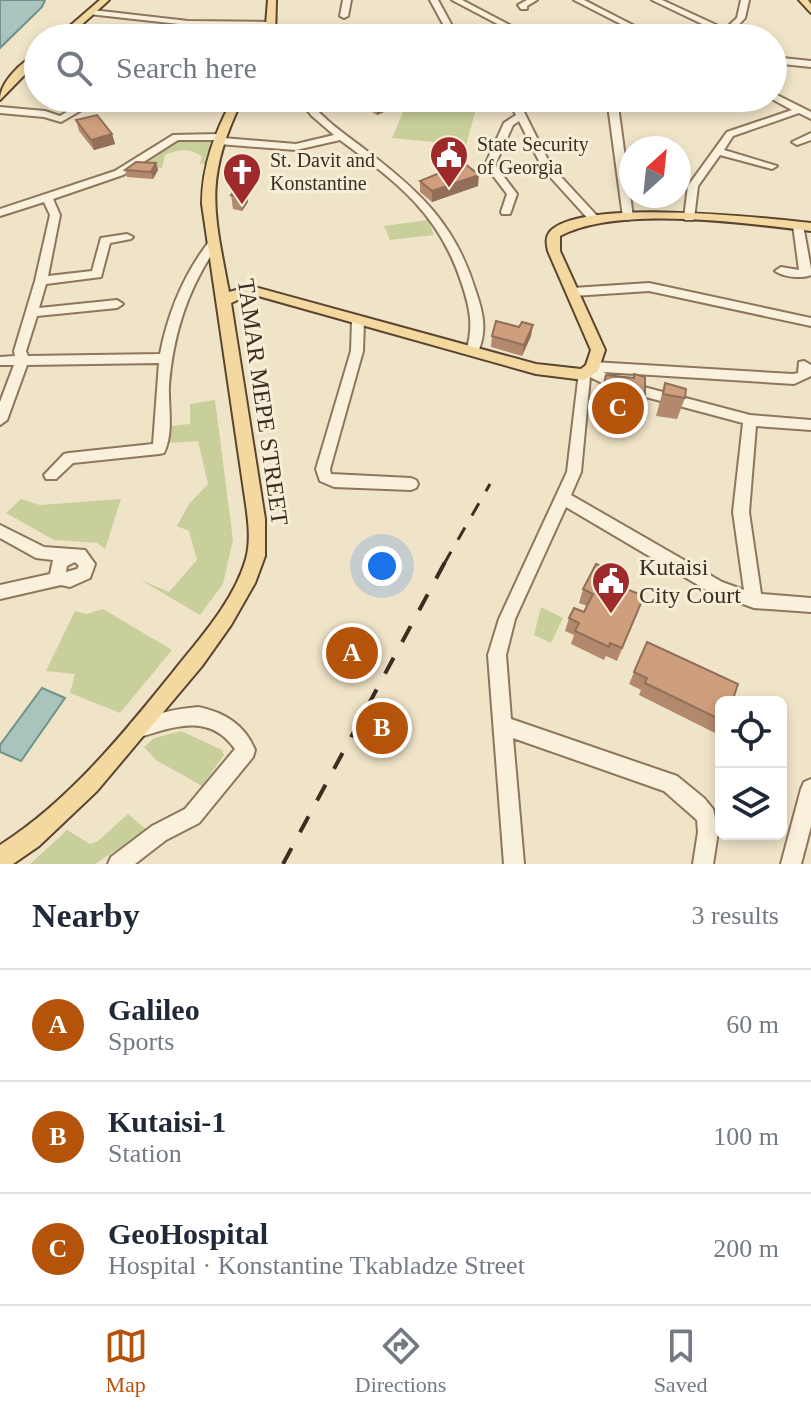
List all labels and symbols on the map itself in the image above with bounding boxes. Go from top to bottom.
place label: State Security of Georgia [477,133,589,179]
public building icon: State Security of Georgia [428,134,470,189]
north arrow [619,136,691,208]
place label: St. Davit and Konstantine [270,149,375,194]
church icon: St. Davit and Konstantine [221,151,263,206]
street label: TAMAR MEPE STREET [233,277,293,527]
pin: C [592,378,644,438]
your location [362,546,402,586]
place label: Kutaisi City Court [639,554,741,608]
public building icon: Kutaisi City Court [590,560,632,615]
pin: A [326,623,378,683]
pin: B [356,698,408,758]

